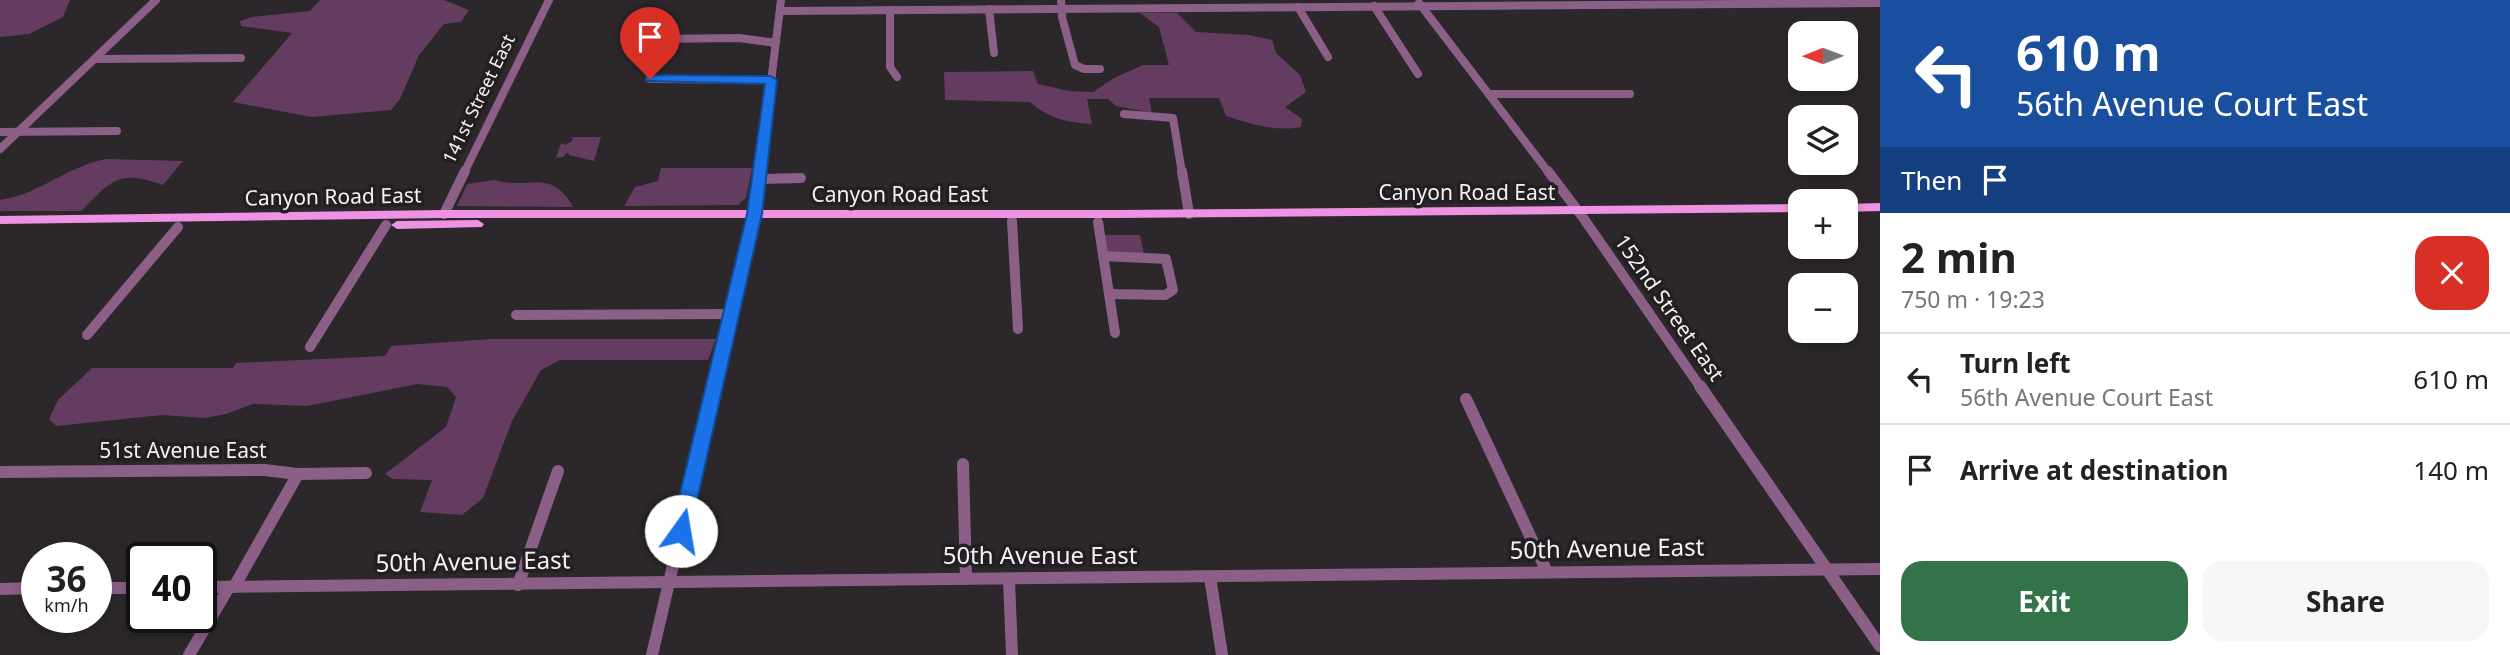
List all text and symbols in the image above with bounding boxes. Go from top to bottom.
pin [620,7,680,79]
icon: arrive [631,18,669,56]
text: 610 m [2016,19,2161,85]
north arrow [1788,21,1858,91]
map controls [1788,21,1858,343]
icon: left [1901,28,1992,119]
street label: 141st Street East [436,30,520,167]
text: 56th Avenue Court East [2016,82,2368,125]
button: layers [1788,105,1858,175]
icon: arrive [1976,161,2014,199]
text: Then [1901,162,1962,198]
street label: Canyon Road East [1379,178,1556,206]
street label: Canyon Road East [244,180,422,212]
street label: Canyon Road East [812,180,989,208]
button: + [1788,189,1858,259]
text: 2 min [1901,228,2017,285]
street label: 152nd Street East [1609,229,1731,386]
button: close [2415,236,2489,310]
button: − [1788,273,1858,343]
text: 750 m · 19:23 [1901,283,2045,315]
text: Turn left [1960,345,2071,381]
icon: left [1901,360,1939,398]
text: 610 m [2413,361,2489,397]
text: 56th Avenue Court East [1960,381,2213,413]
street label: 51st Avenue East [99,436,267,464]
icon: arrive [1901,451,1939,489]
text: Arrive at destination [1960,452,2229,488]
text: 140 m [2413,452,2489,488]
position arrow [644,494,718,568]
street label: 50th Avenue East [1509,529,1705,566]
street label: 50th Avenue East [943,538,1138,571]
speed limit sign: 40 [126,542,217,633]
street label: 50th Avenue East [375,542,571,579]
text: 36 [46,555,87,602]
button: Exit [1901,561,2188,641]
button: Share [2202,561,2489,641]
text: km/h [44,593,89,617]

